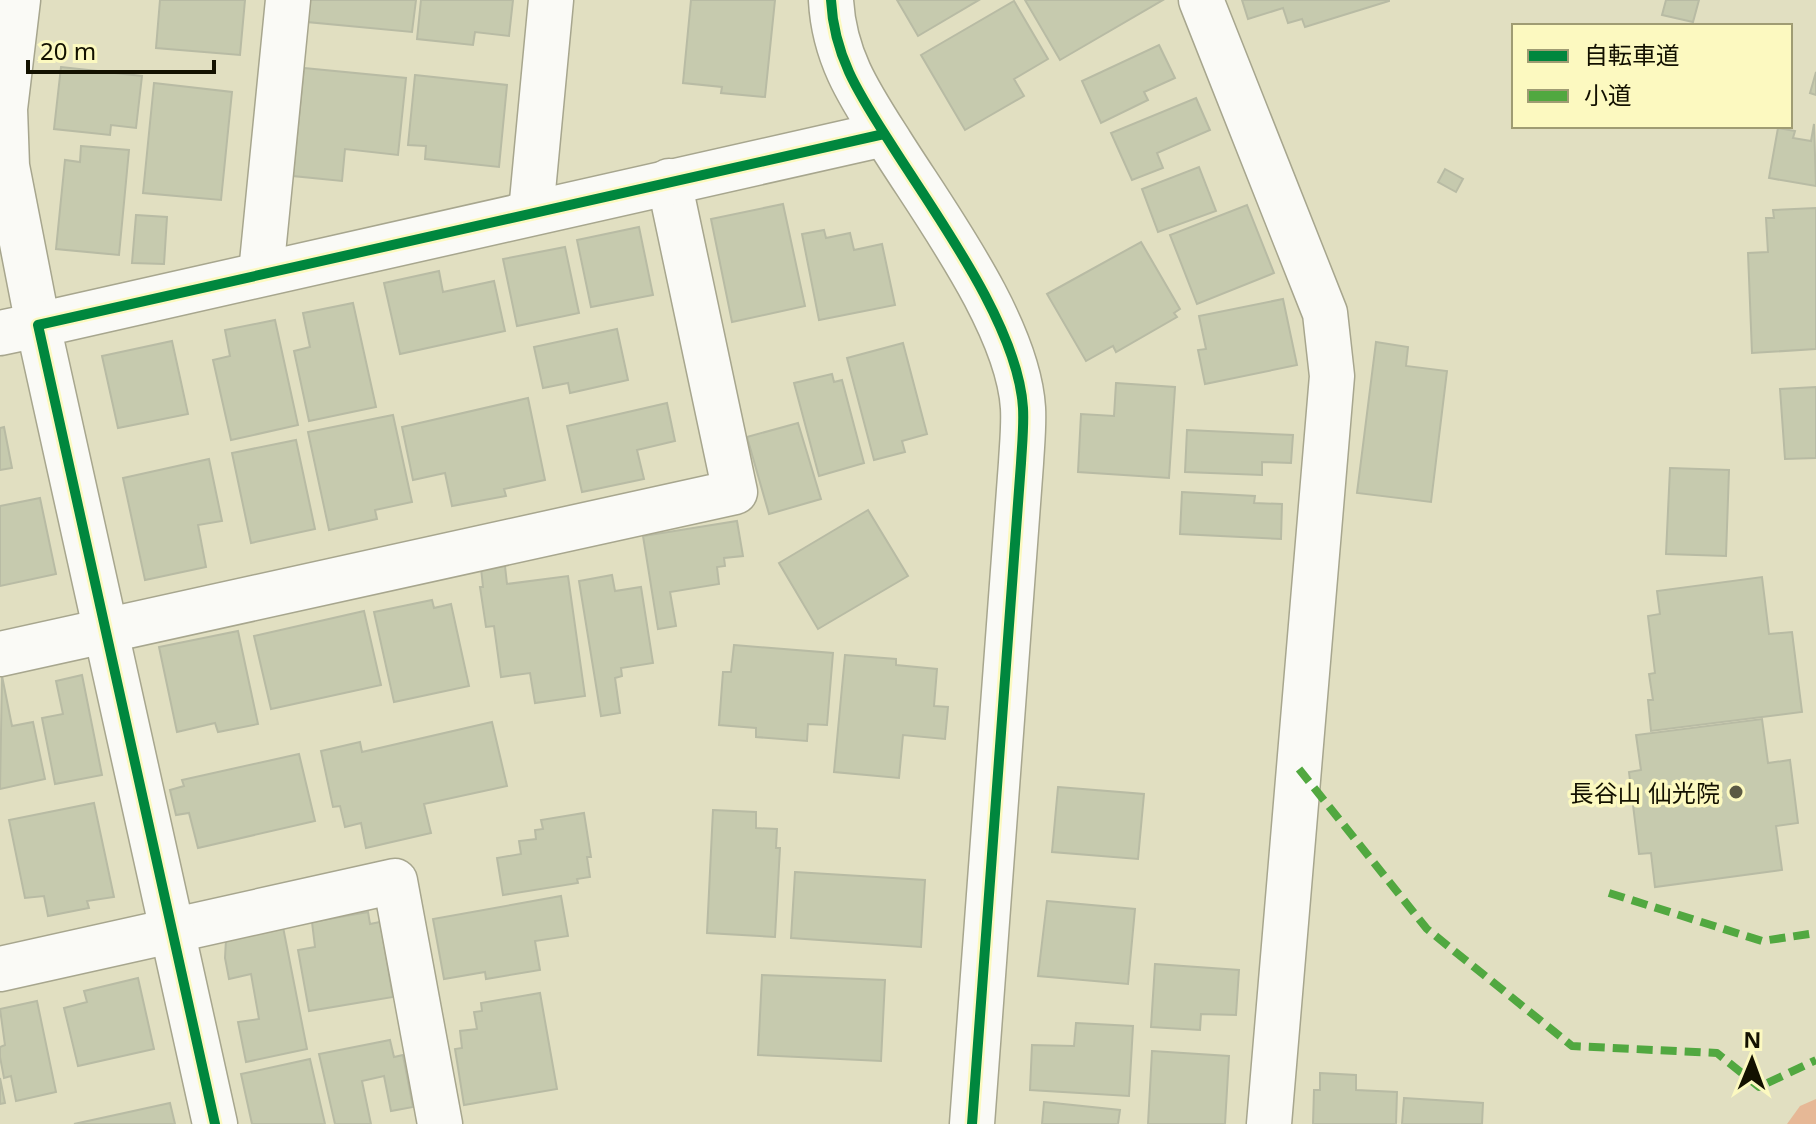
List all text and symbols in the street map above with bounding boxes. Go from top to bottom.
scale bar [28,24,214,74]
legend [1512,24,1792,128]
text: 20 m [40,34,96,67]
text: 自転車道 [1584,38,1680,71]
text: 小道 [1584,78,1632,111]
place label: 長谷山 仙光院 [1570,776,1720,809]
marker: 長谷山 仙光院 [1727,783,1745,801]
north arrow [1712,1020,1792,1100]
text: N [1743,1024,1762,1054]

